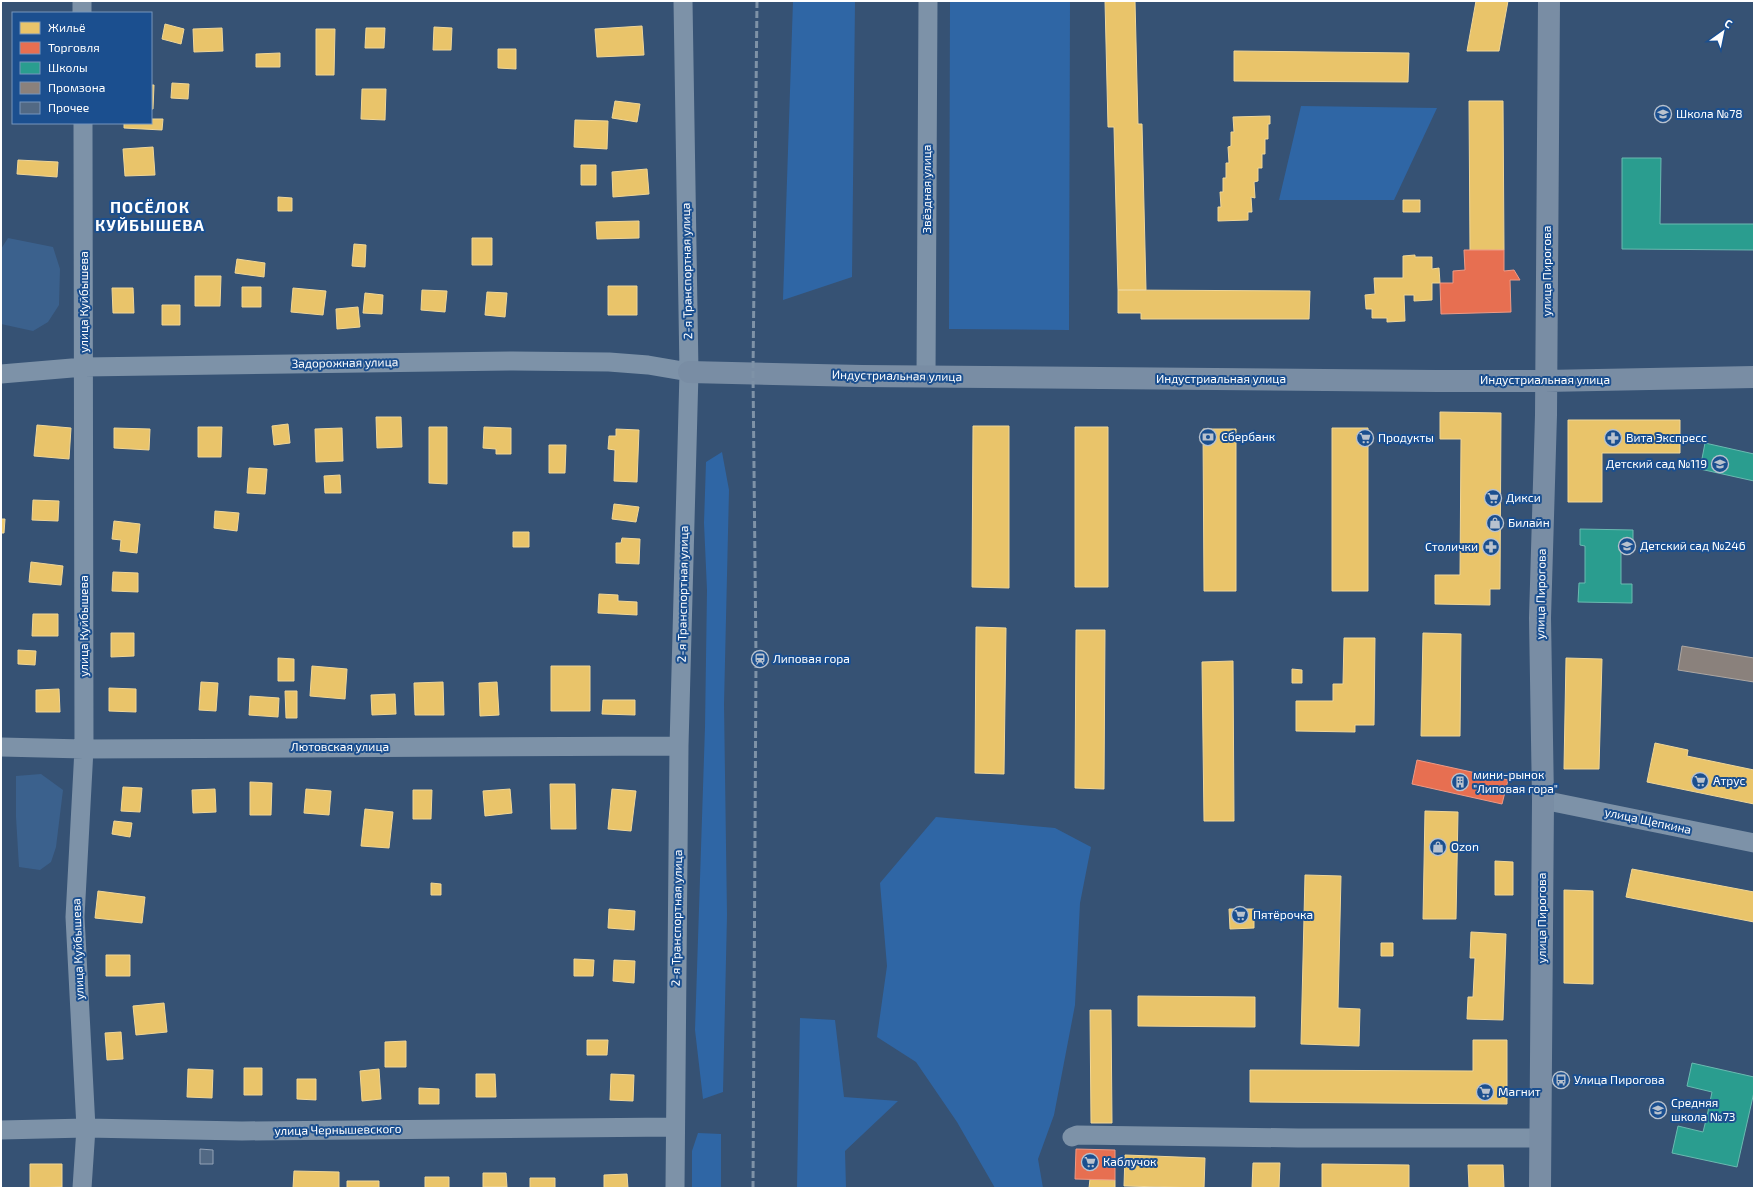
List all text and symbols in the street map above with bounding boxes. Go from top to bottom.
legend [12,12,152,124]
north arrow [1703,12,1743,52]
text: С [1722,16,1735,31]
text: Жильё [48,20,85,34]
text: Торговля [48,40,100,54]
text: Школы [48,60,88,74]
text: Промзона [48,80,105,94]
text: Прочее [48,100,89,114]
school or university icon: Школа №78 [1653,104,1673,124]
place label: Школа №78 [1676,106,1743,120]
street label: Звёздная улица [919,145,934,233]
district label: ПОСЁЛОК КУЙБЫШЕВА [95,197,205,234]
street label: 2-я Транспортная улица [678,203,695,339]
street label: улица Пирогова [1539,226,1554,316]
street label: улица Куйбышева [76,251,91,353]
street label: Задорожная улица [292,354,398,371]
street label: Индустриальная улица [832,367,962,384]
street label: Индустриальная улица [1156,371,1286,386]
street label: Индустриальная улица [1480,372,1610,387]
bank icon: Сбербанк [1198,427,1218,447]
supermarket icon: Продукты [1355,428,1375,448]
pharmacy icon: Вита Экспресс [1603,428,1623,448]
place label: Сбербанк [1221,429,1276,443]
place label: Продукты [1378,430,1434,445]
place label: Вита Экспресс [1626,430,1707,444]
school or university icon: Детский сад №119 [1710,454,1730,474]
place label: Детский сад №119 [1606,456,1707,470]
supermarket icon: Дикси [1483,488,1503,508]
place label: Дикси [1506,490,1541,504]
shop icon: Билайн [1485,513,1505,533]
place label: Билайн [1508,515,1550,529]
street label: 2-я Транспортная улица [674,526,691,662]
school or university icon: Детский сад №246 [1617,536,1637,556]
pharmacy icon: Столички [1481,537,1501,557]
place label: Детский сад №246 [1640,538,1746,552]
place label: Столички [1425,539,1478,553]
street label: улица Пирогова [1532,549,1549,639]
street label: улица Куйбышева [76,575,91,677]
station icon: Липовая гора [750,649,770,669]
place label: Липовая гора [773,651,850,665]
street label: Лютовская улица [291,739,389,754]
place label: мини-рынок "Липовая гора" [1473,767,1558,795]
supermarket icon: Атрус [1690,771,1710,791]
building icon: мини-рынок "Липовая гора" [1450,772,1470,792]
place label: Атрус [1713,773,1746,788]
street label: улица Щепкина [1603,804,1693,837]
shop icon: Ozon [1428,837,1448,857]
place label: Ozon [1451,839,1479,853]
street label: 2-я Транспортная улица [668,850,685,986]
street label: улица Пирогова [1534,873,1549,963]
street label: улица Куйбышева [68,898,87,1000]
supermarket icon: Пятёрочка [1230,905,1250,925]
place label: Пятёрочка [1253,907,1313,921]
bus stop icon: Улица Пирогова [1551,1070,1571,1090]
place label: Улица Пирогова [1574,1072,1665,1086]
supermarket icon: Магнит [1475,1082,1495,1102]
place label: Магнит [1498,1084,1541,1098]
place label: Средняя школа №73 [1671,1095,1736,1123]
school or university icon: Средняя школа №73 [1648,1100,1668,1120]
street label: улица Чернышевского [274,1121,402,1138]
supermarket icon: Каблучок [1080,1152,1100,1172]
place label: Каблучок [1103,1154,1157,1169]

